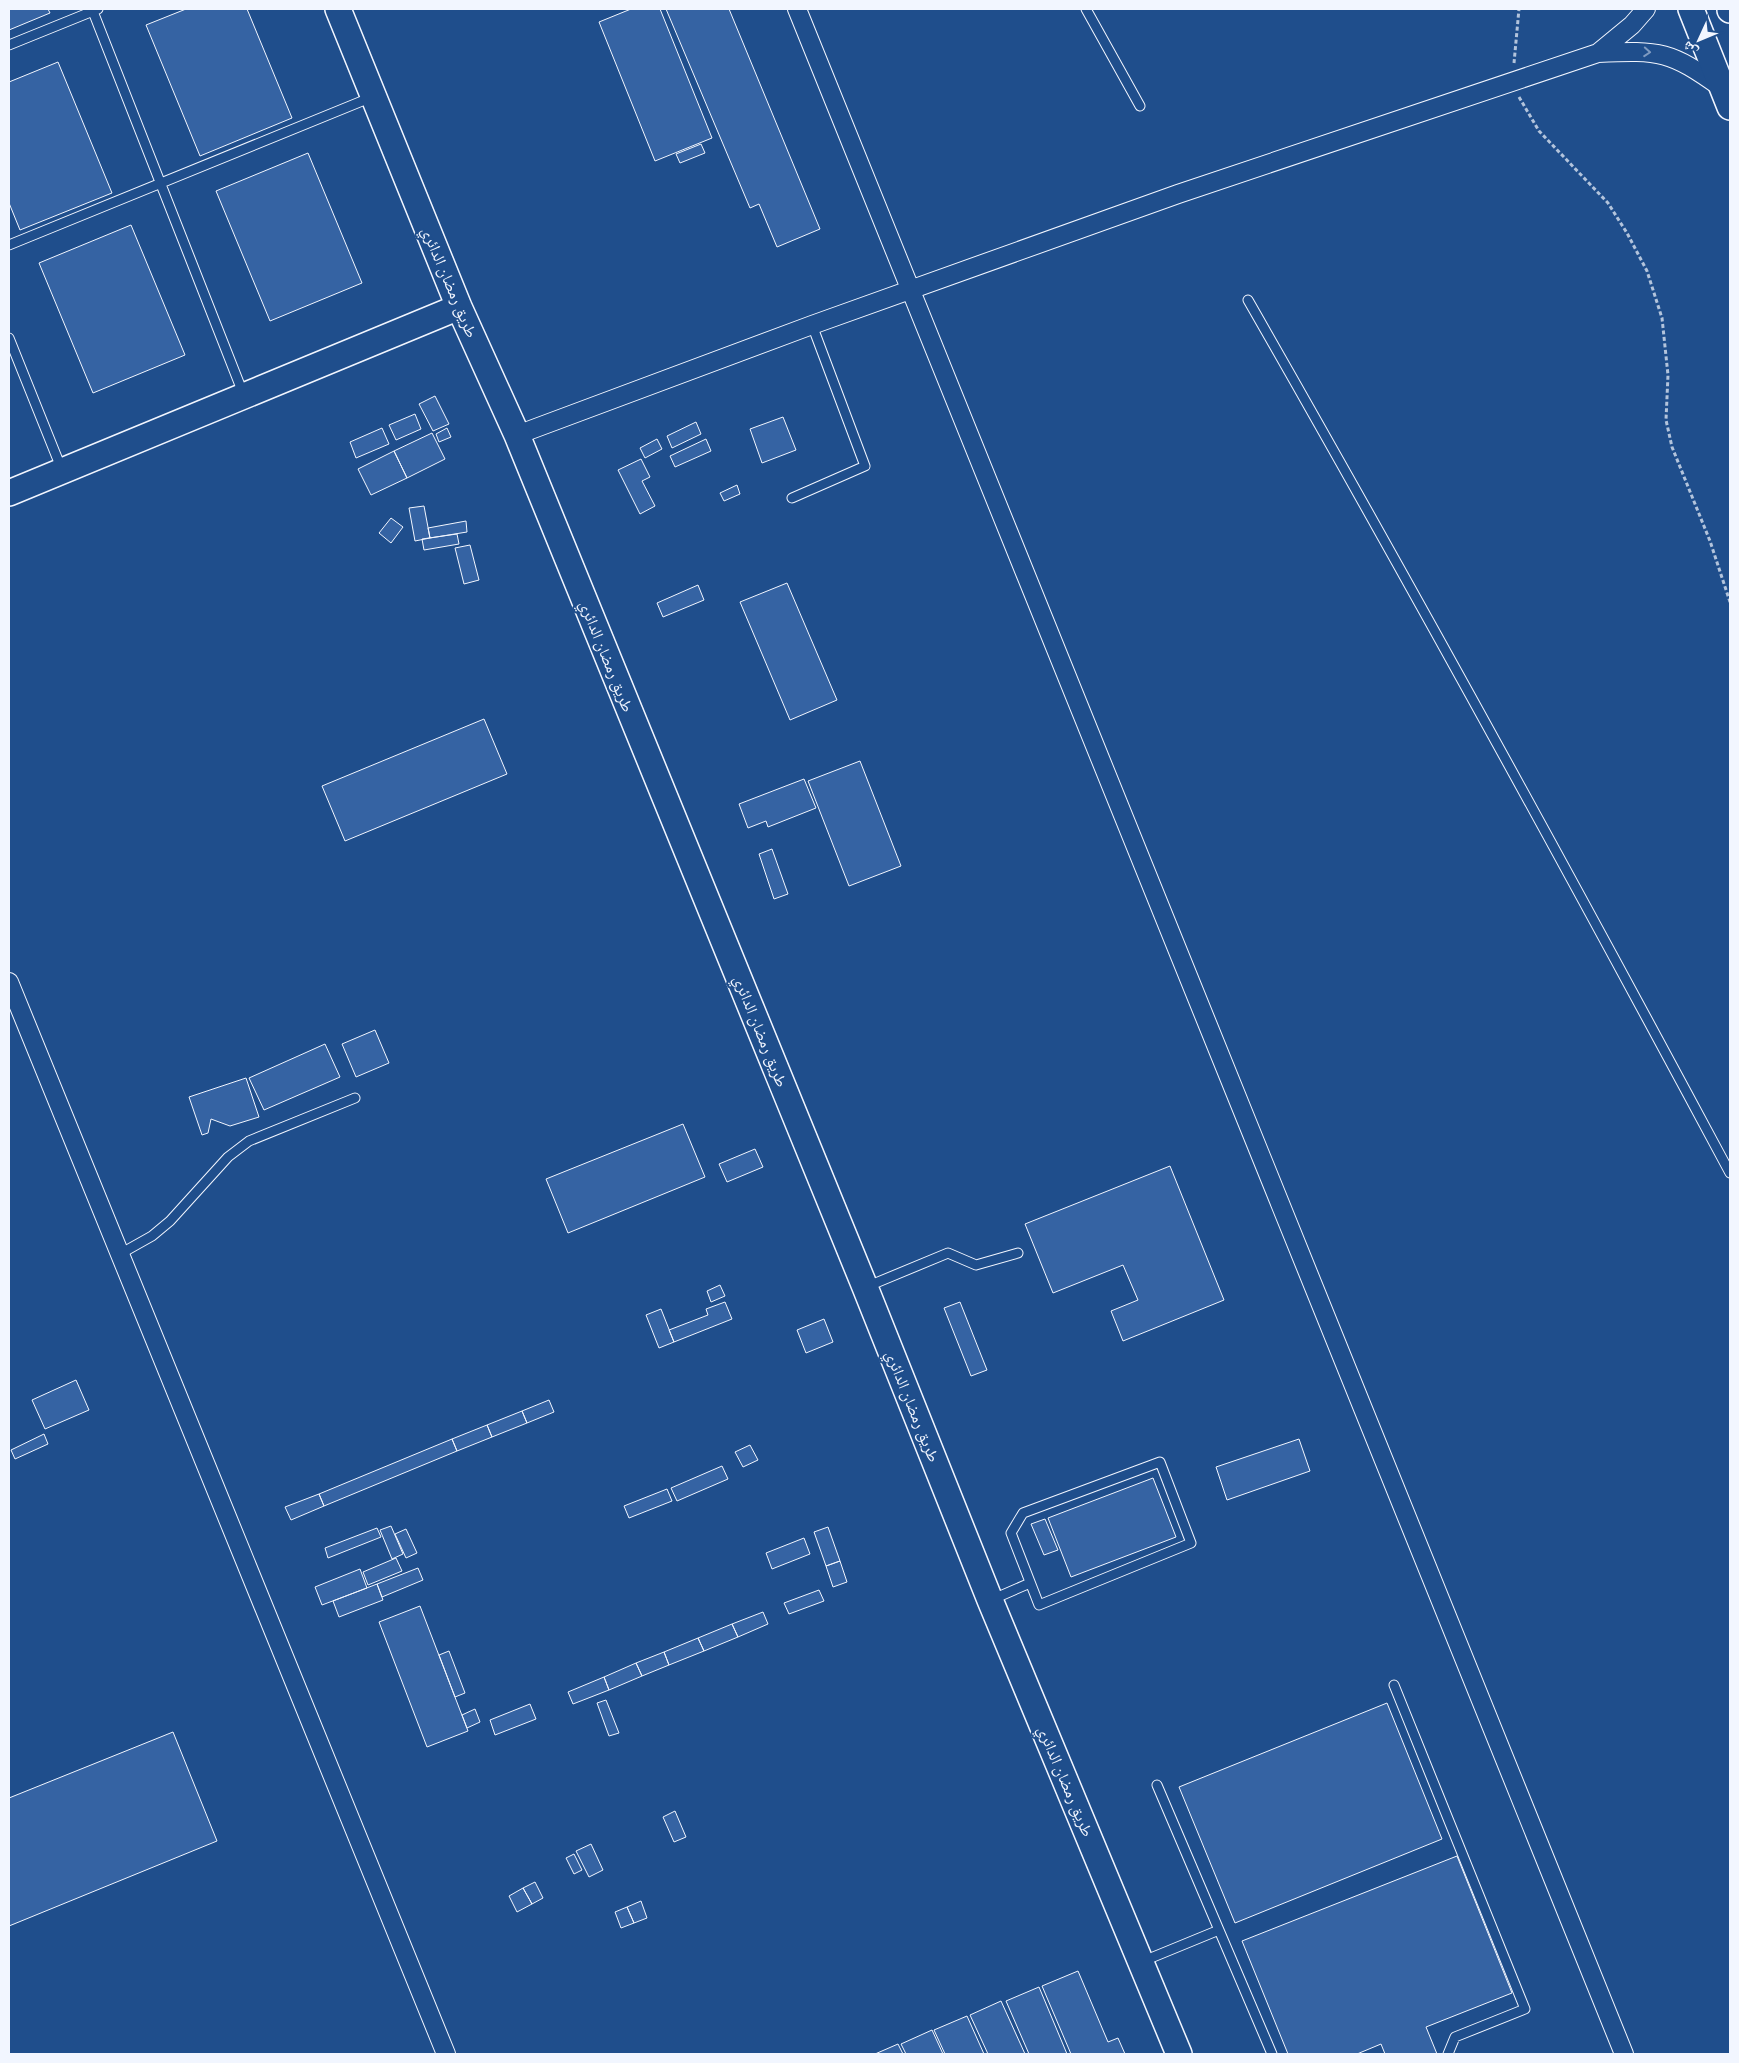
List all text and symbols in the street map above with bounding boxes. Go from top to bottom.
north arrow [1674,15,1724,65]
text: ش [1678,37,1701,61]
one-way arrow [1643,46,1651,57]
street label: طريق رمضان الدائري [415,223,483,342]
street label: طريق رمضان الدائري [573,597,639,716]
street label: طريق رمضان الدائري [727,972,793,1091]
street label: طريق رمضان الدائري [879,1347,945,1466]
street label: طريق رمضان الدائري [1031,1722,1099,1841]

